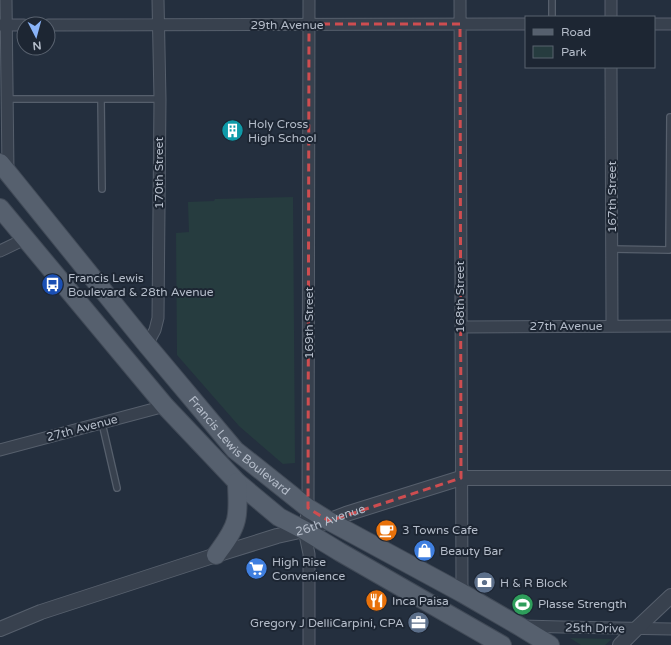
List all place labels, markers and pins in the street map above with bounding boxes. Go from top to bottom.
place label: Holy Cross High School [248,117,317,145]
building icon: Holy Cross High School [220,118,246,144]
place label: Francis Lewis Boulevard & 28th Avenue [68,271,214,299]
bus stop icon: Francis Lewis Boulevard & 28th Avenue [39,272,65,298]
cafe icon: 3 Towns Cafe [374,517,400,543]
place label: 3 Towns Cafe [402,523,478,537]
shop icon: Beauty Bar [411,538,437,564]
place label: Beauty Bar [440,544,503,558]
place label: High Rise Convenience [272,555,345,583]
supermarket icon: High Rise Convenience [244,556,270,582]
bank icon: H & R Block [471,570,497,596]
place label: H & R Block [500,576,568,590]
restaurant icon: Inca Paisa [363,588,389,614]
sports icon: Plasse Strength [509,591,535,617]
place label: Inca Paisa [392,594,449,608]
place label: Plasse Strength [538,597,627,611]
office icon: Gregory J DelliCarpini, CPA [406,610,432,636]
place label: Gregory J DelliCarpini, CPA [250,616,404,630]

